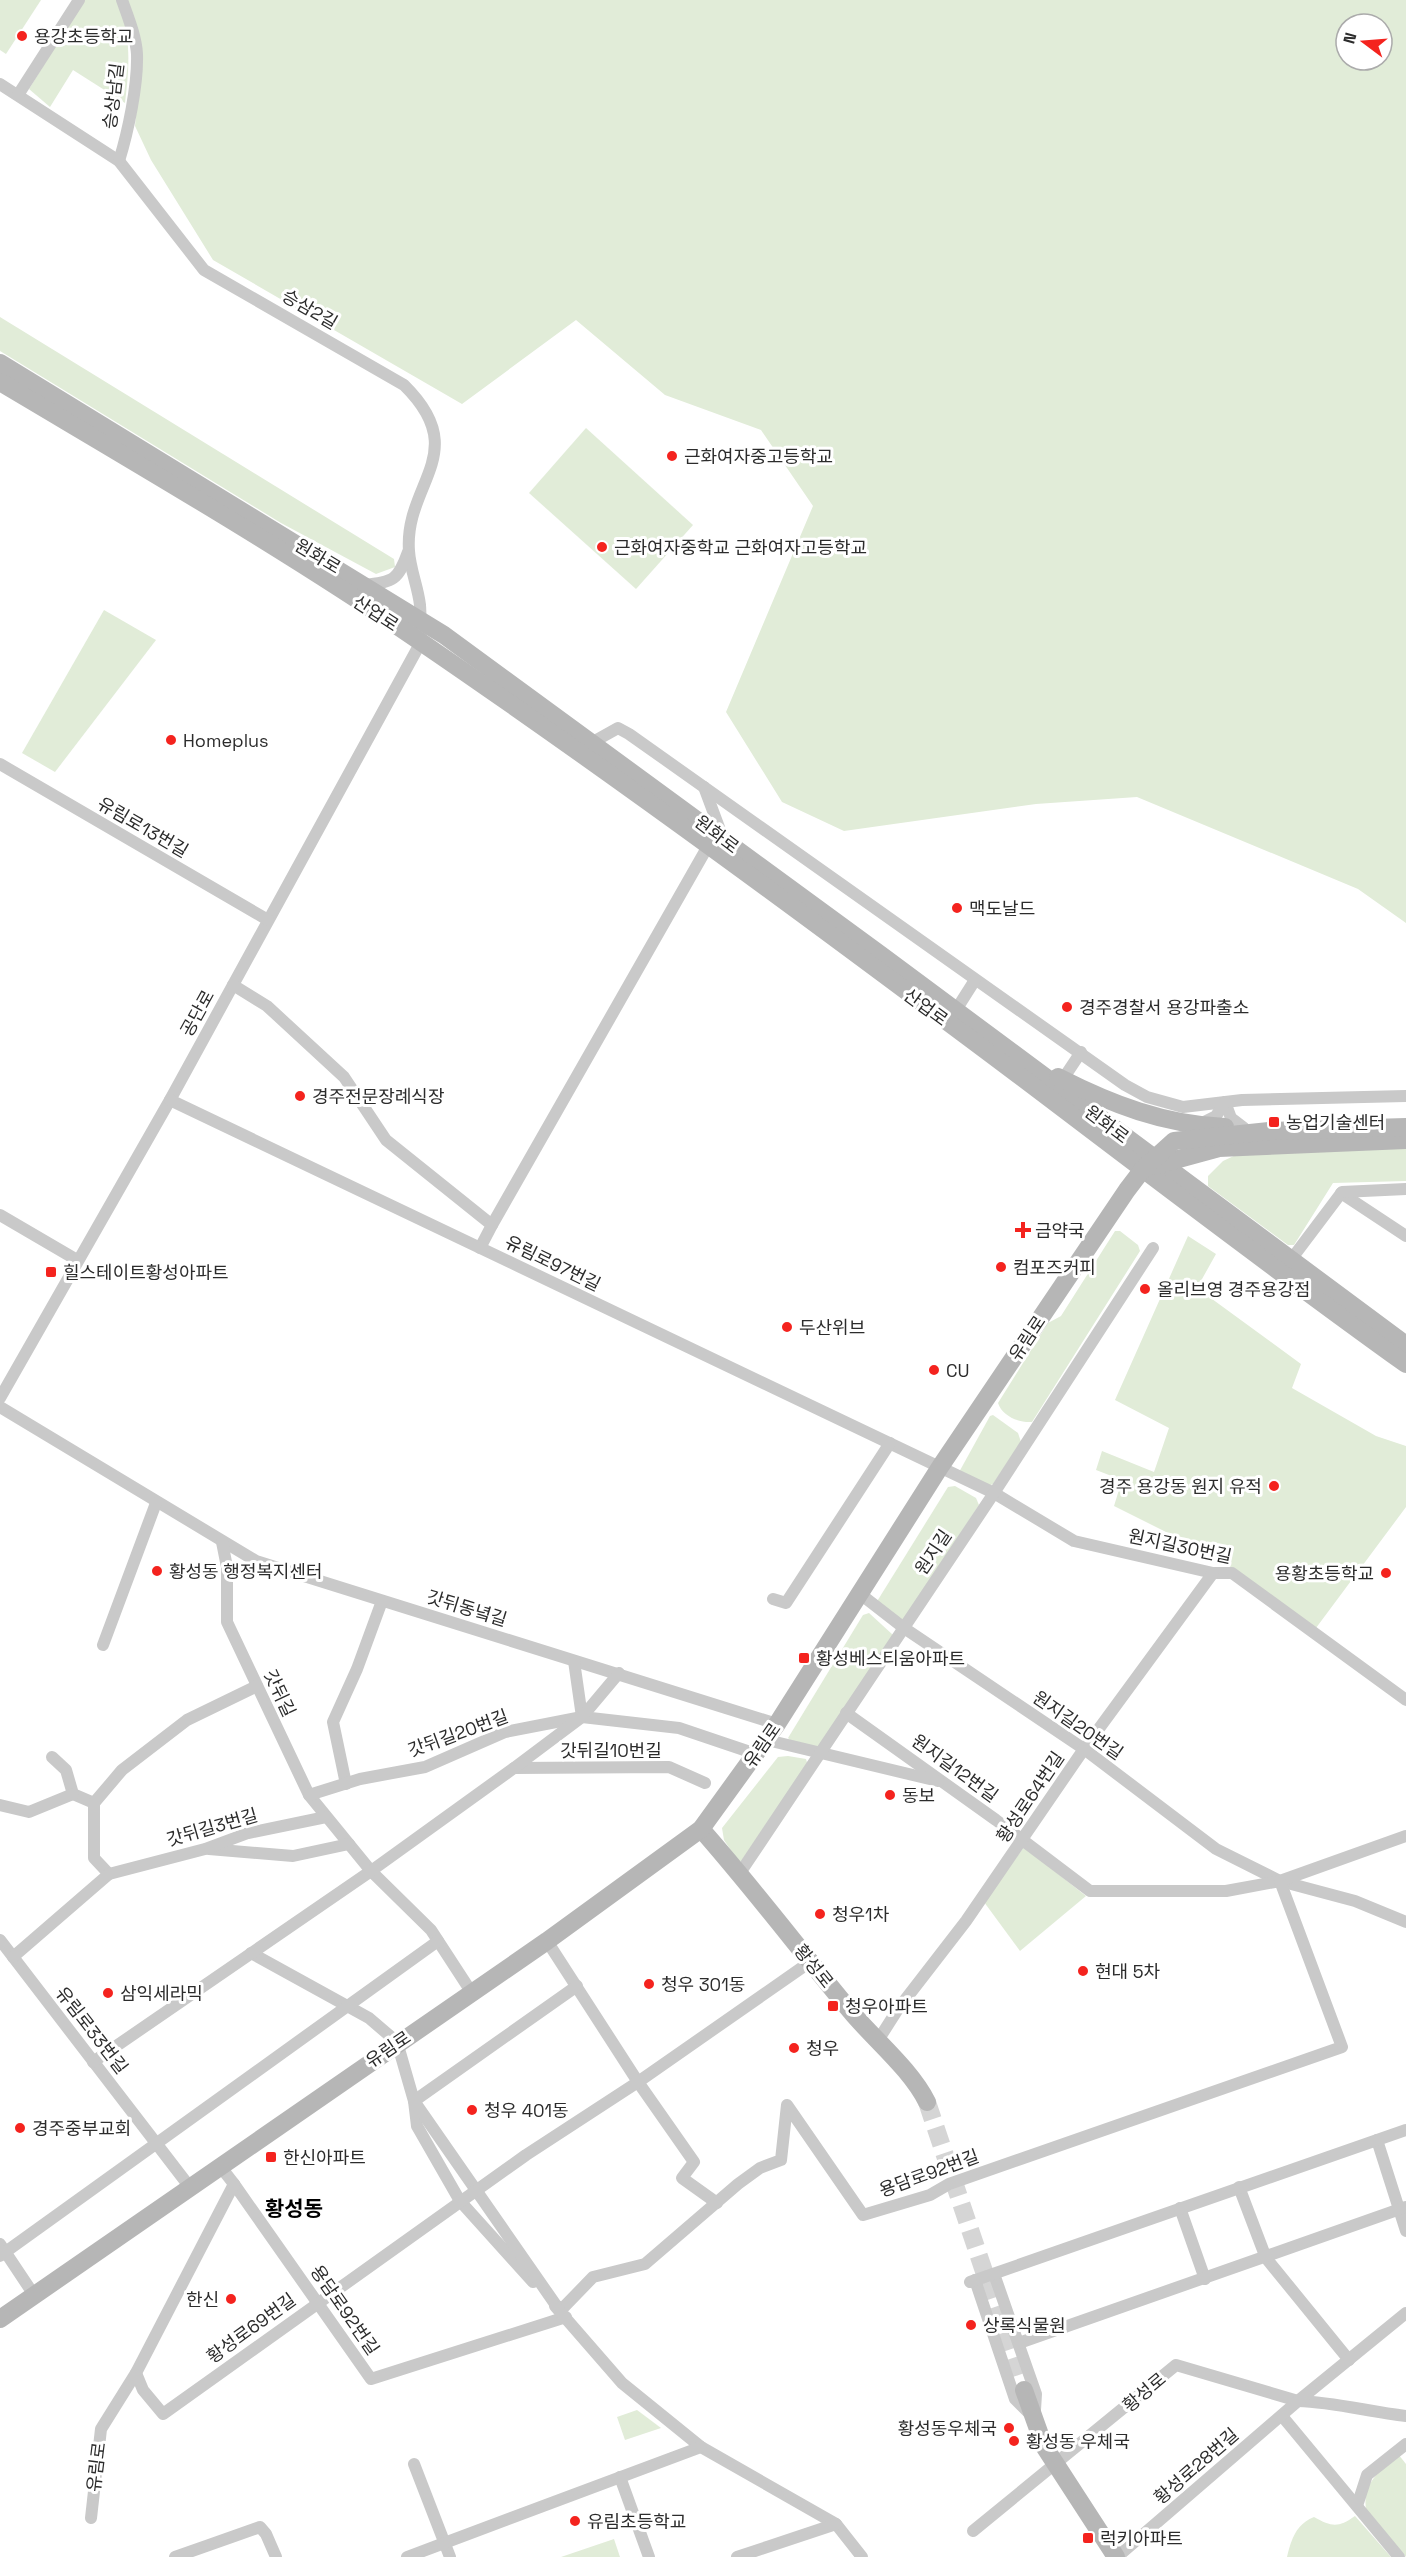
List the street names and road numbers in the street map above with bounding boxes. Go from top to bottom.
street label: 승상남길 [98,62,128,130]
street label: 승삼2길 [278,284,342,334]
street label: 원화로 [291,533,345,579]
street label: 산업로 [349,590,403,636]
street label: 유림로13번길 [93,792,193,862]
street label: 원화로 [690,810,744,858]
street label: 산업로 [899,983,953,1031]
street label: 공단로 [175,986,219,1040]
street label: 원화로 [1080,1100,1134,1148]
street label: 유림로97번길 [501,1230,605,1296]
street label: 유림로 [1004,1311,1050,1365]
street label: 원지길30번길 [1126,1524,1234,1568]
street label: 원지길 [910,1525,956,1579]
street label: 갓뒤동녘길 [424,1585,510,1631]
street label: 갓뒤길 [259,1666,301,1720]
street label: 원지길20번길 [1028,1685,1128,1765]
street label: 갓뒤길20번길 [405,1704,511,1762]
street label: 유림로 [738,1718,786,1772]
street label: 원지길12번길 [907,1729,1003,1807]
street label: 갓뒤길10번길 [560,1739,662,1762]
street label: 황성로64번길 [991,1747,1069,1847]
street label: 갓뒤길3번길 [164,1803,260,1851]
street label: 황성로 [789,1939,839,1993]
street label: 유림로33번길 [51,1982,133,2078]
street label: 유림로 [361,2026,415,2072]
street label: 용담로92번길 [876,2144,982,2202]
street label: 용담로92번길 [306,2261,384,2359]
street label: 황성로69번길 [202,2288,300,2368]
street label: 황성로 [1118,2367,1170,2417]
street label: 황성로28번길 [1149,2423,1243,2509]
street label: 유림로 [82,2441,110,2493]

